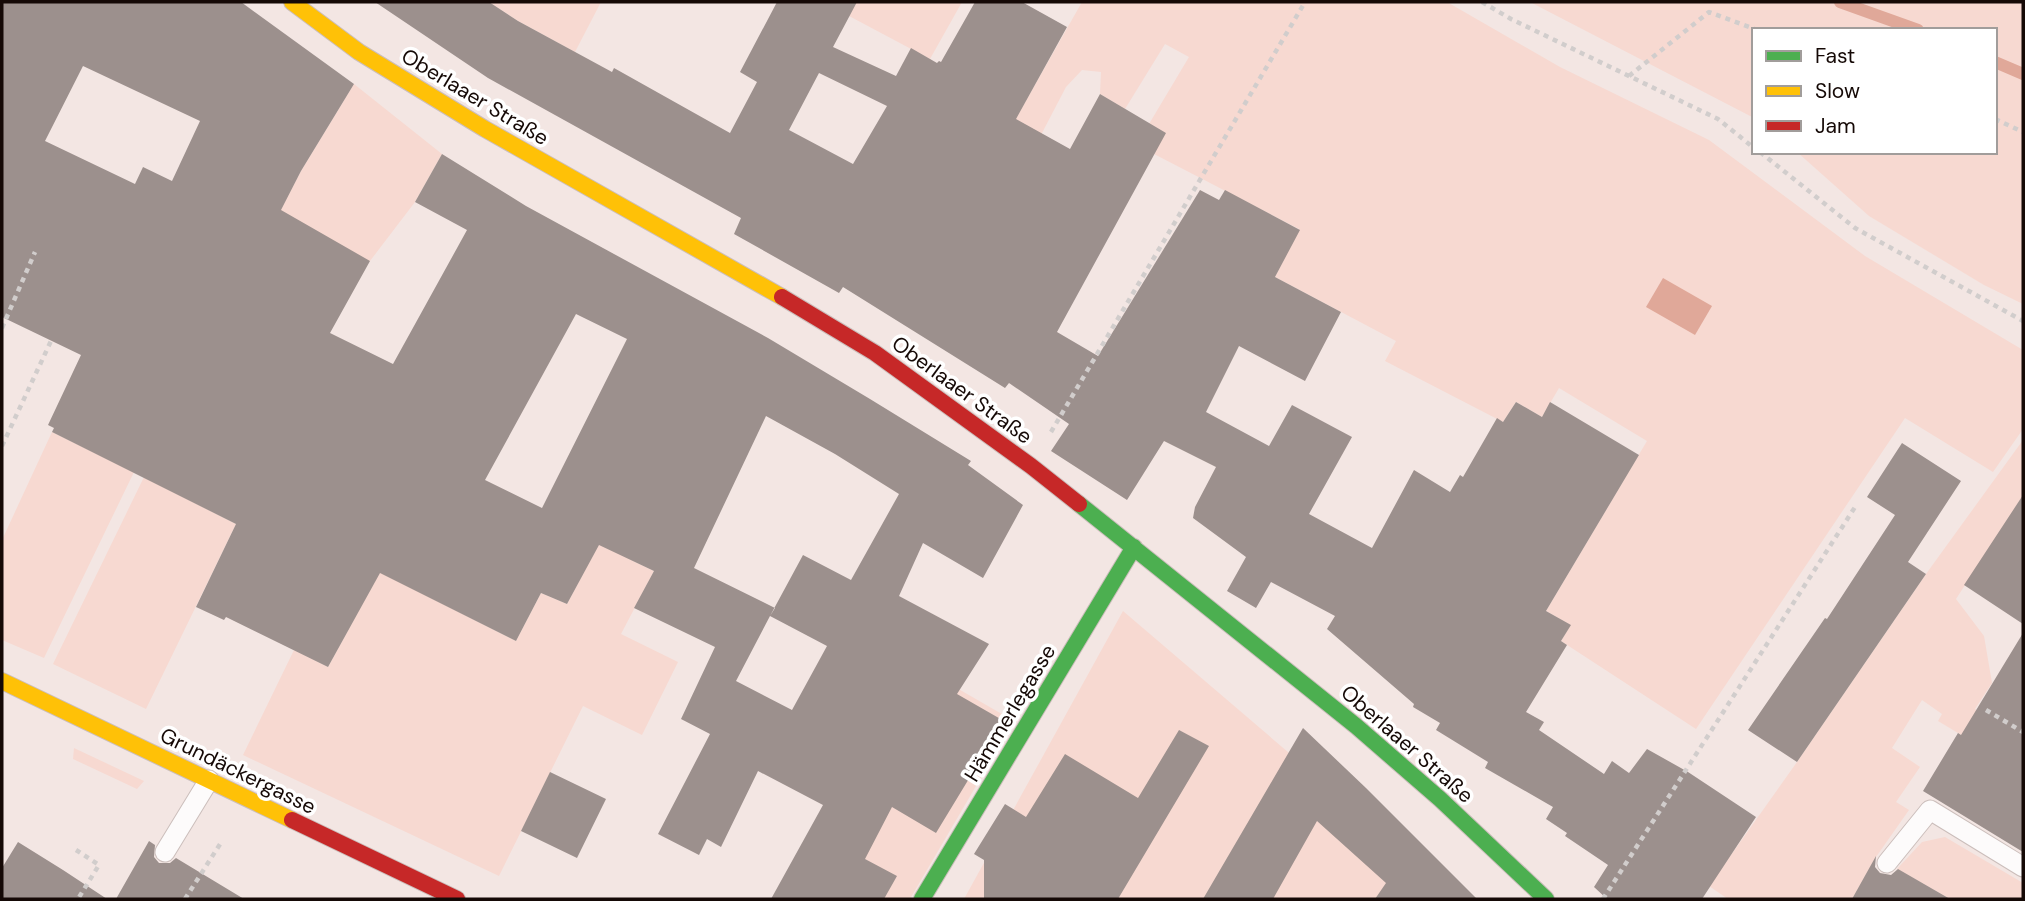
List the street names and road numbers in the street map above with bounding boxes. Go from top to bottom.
street label: Oberlaaer Straße [396,42,554,152]
street label: Oberlaaer Straße [886,330,1038,450]
street label: Hämmerlegasse [958,639,1062,787]
street label: Oberlaaer Straße [1335,679,1479,809]
street label: Grundäckergasse [156,721,321,821]

